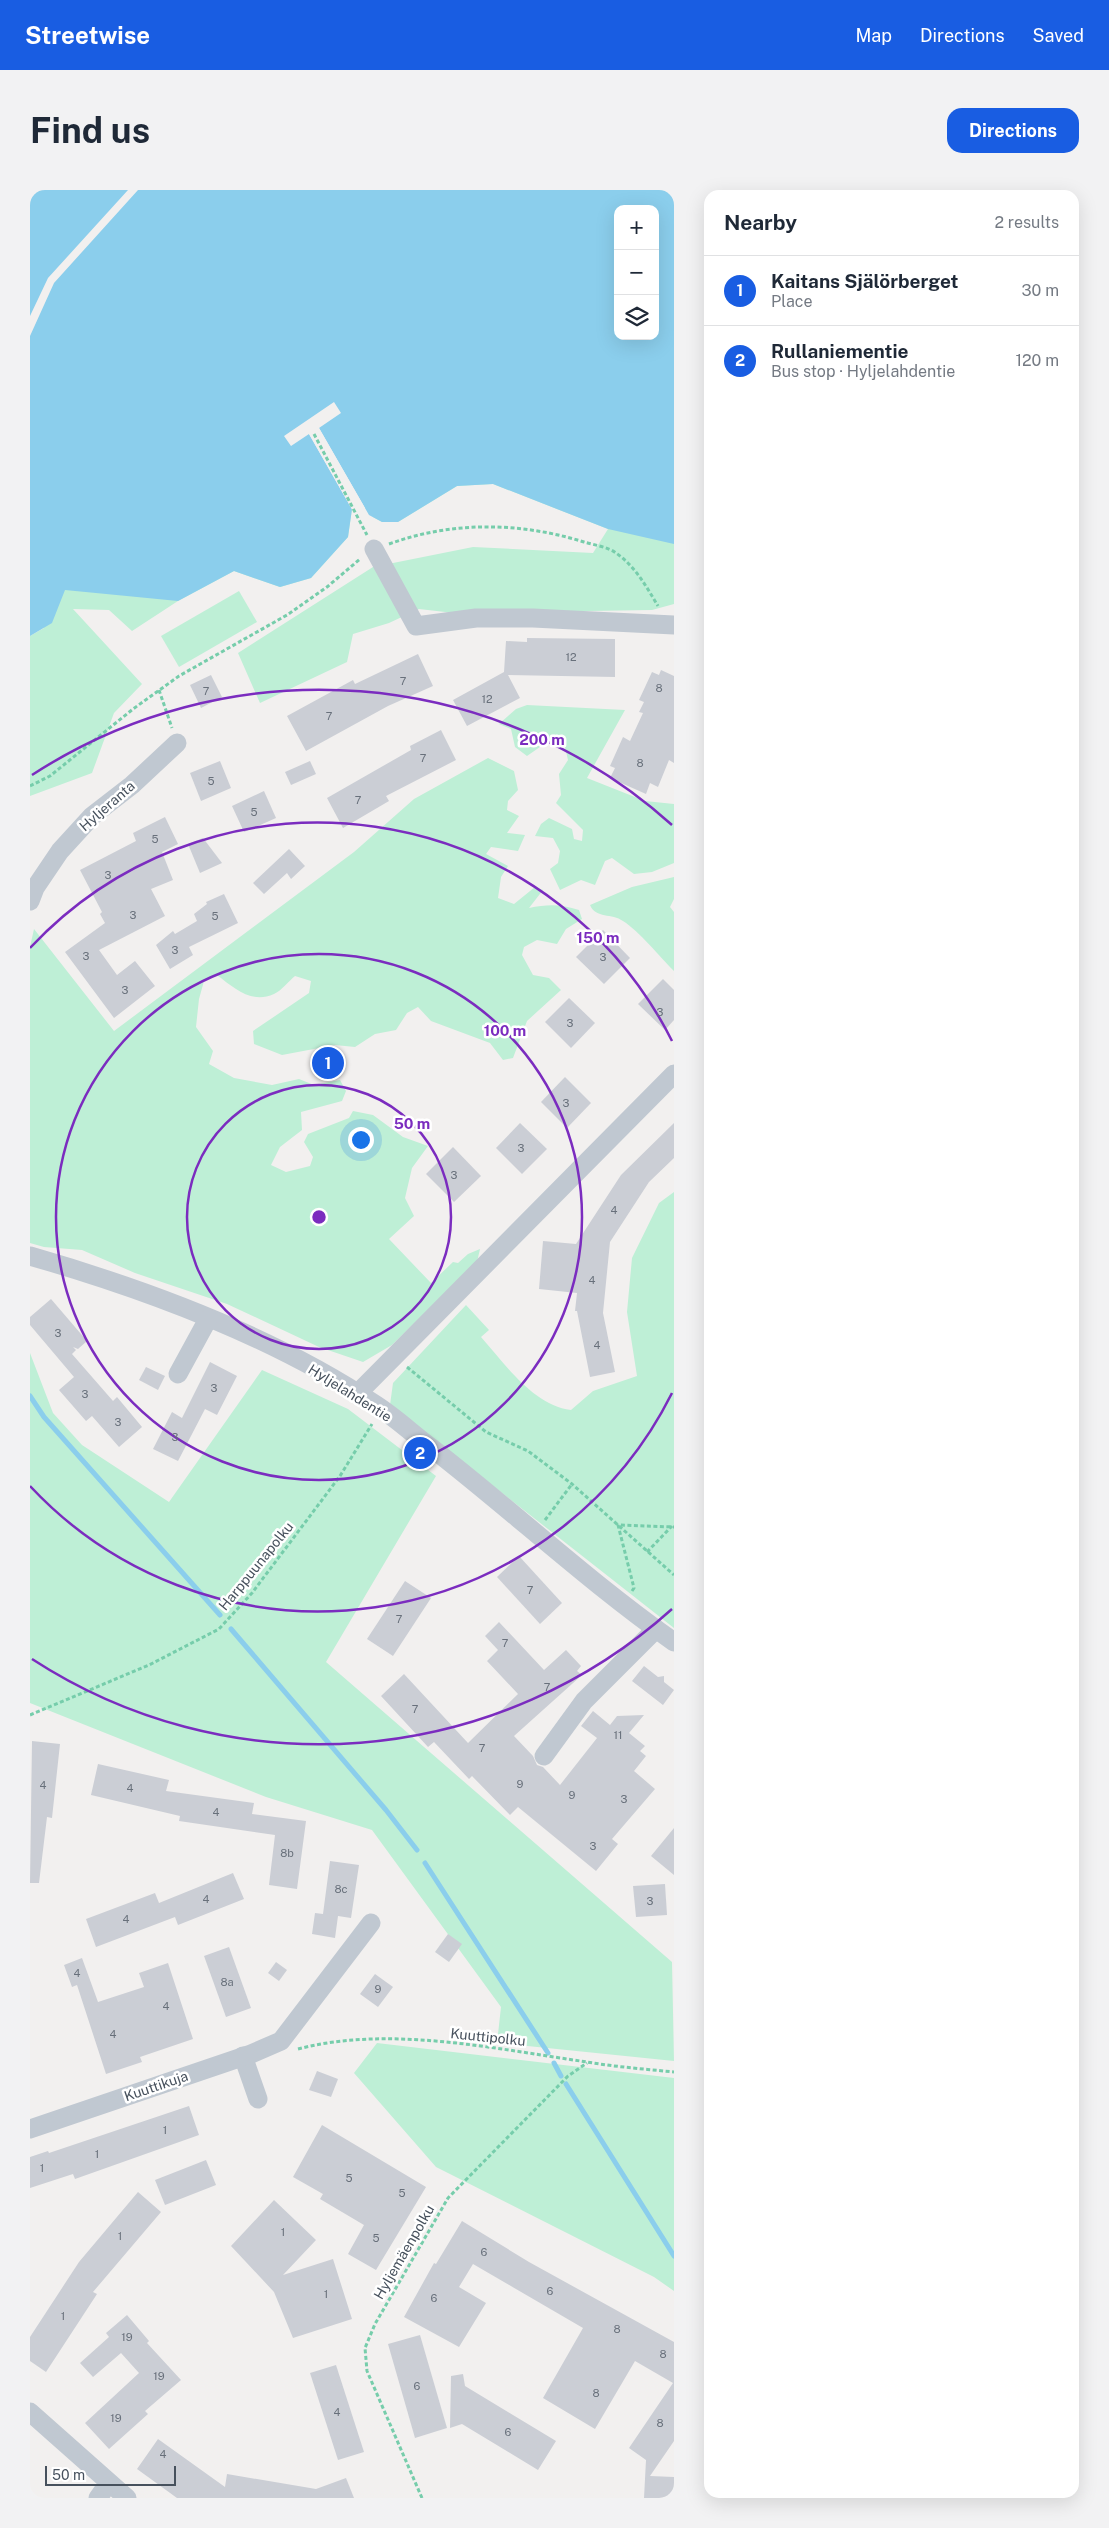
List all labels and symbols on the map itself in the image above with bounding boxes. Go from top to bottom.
house number: 12 [565,651,577,663]
house number: 7 [400,675,407,687]
house number: 8 [655,682,663,694]
house number: 7 [203,685,210,697]
house number: 12 [481,693,493,705]
house number: 7 [326,710,333,722]
text: 200 m [519,731,565,748]
house number: 7 [420,752,427,764]
house number: 8 [636,757,644,769]
house number: 5 [207,775,215,787]
street label: Hyljeranta [76,778,138,834]
house number: 7 [355,794,362,806]
house number: 5 [250,806,258,818]
house number: 5 [151,833,159,845]
house number: 3 [105,869,112,881]
house number: 3 [130,909,137,921]
house number: 5 [211,910,219,922]
text: 150 m [576,929,620,946]
house number: 3 [172,944,179,956]
house number: 3 [83,950,90,962]
house number: 3 [600,951,607,963]
house number: 3 [122,984,129,996]
house number: 3 [657,1006,664,1018]
house number: 3 [567,1017,574,1029]
text: 100 m [484,1022,526,1039]
pin: 1 [312,1044,344,1082]
house number: 3 [563,1097,570,1109]
text: 50 m [394,1115,430,1132]
your location [348,1127,374,1153]
house number: 3 [518,1142,525,1154]
house number: 3 [451,1169,458,1181]
house number: 4 [611,1204,618,1216]
centre of rings [310,1208,328,1226]
house number: 4 [589,1274,596,1286]
house number: 3 [55,1327,62,1339]
house number: 4 [594,1339,601,1351]
street label: Hyljelahdentie [305,1361,395,1425]
house number: 3 [211,1382,218,1394]
house number: 3 [82,1388,89,1400]
house number: 3 [115,1416,122,1428]
house number: 3 [172,1431,179,1443]
pin: 2 [404,1434,436,1472]
street label: Harppuunapolku [216,1519,296,1613]
house number: 7 [527,1584,534,1596]
house number: 7 [396,1613,403,1625]
house number: 7 [502,1637,509,1649]
house number: 7 [544,1681,551,1693]
house number: 7 [412,1703,419,1715]
house number: 11 [614,1729,622,1741]
house number: 7 [479,1742,486,1754]
house number: 9 [517,1778,524,1790]
house number: 4 [40,1779,47,1791]
house number: 4 [127,1782,134,1794]
house number: 9 [569,1789,576,1801]
house number: 3 [621,1793,628,1805]
house number: 4 [213,1806,220,1818]
house number: 3 [590,1840,597,1852]
house number: 8b [280,1847,294,1859]
house number: 8c [334,1883,348,1895]
house number: 4 [203,1893,210,1905]
house number: 3 [647,1895,654,1907]
house number: 4 [123,1913,130,1925]
house number: 4 [74,1967,81,1979]
house number: 8a [220,1976,234,1988]
house number: 9 [375,1983,382,1995]
house number: 4 [163,2000,170,2012]
street label: Kuuttipolku [450,2025,526,2049]
house number: 4 [110,2028,117,2040]
street label: Kuuttikuja [122,2068,190,2104]
house number: 1 [163,2124,167,2136]
house number: 1 [95,2148,99,2160]
house number: 1 [40,2162,44,2174]
house number: 5 [345,2172,353,2184]
house number: 5 [398,2187,406,2199]
street label: Hyljemäenpolku [371,2202,437,2302]
house number: 1 [281,2226,285,2238]
house number: 1 [118,2230,122,2242]
house number: 5 [372,2232,380,2244]
house number: 6 [481,2246,488,2258]
house number: 6 [547,2285,554,2297]
house number: 1 [324,2288,328,2300]
house number: 6 [431,2292,438,2304]
house number: 1 [61,2310,65,2322]
house number: 8 [613,2323,621,2335]
house number: 19 [121,2331,133,2343]
house number: 8 [659,2348,667,2360]
house number: 19 [153,2370,165,2382]
house number: 6 [414,2380,421,2392]
house number: 8 [592,2387,600,2399]
house number: 4 [334,2406,341,2418]
house number: 19 [110,2412,122,2424]
house number: 8 [656,2417,664,2429]
house number: 6 [505,2426,512,2438]
house number: 4 [160,2448,167,2460]
scale bar [45,2463,176,2486]

